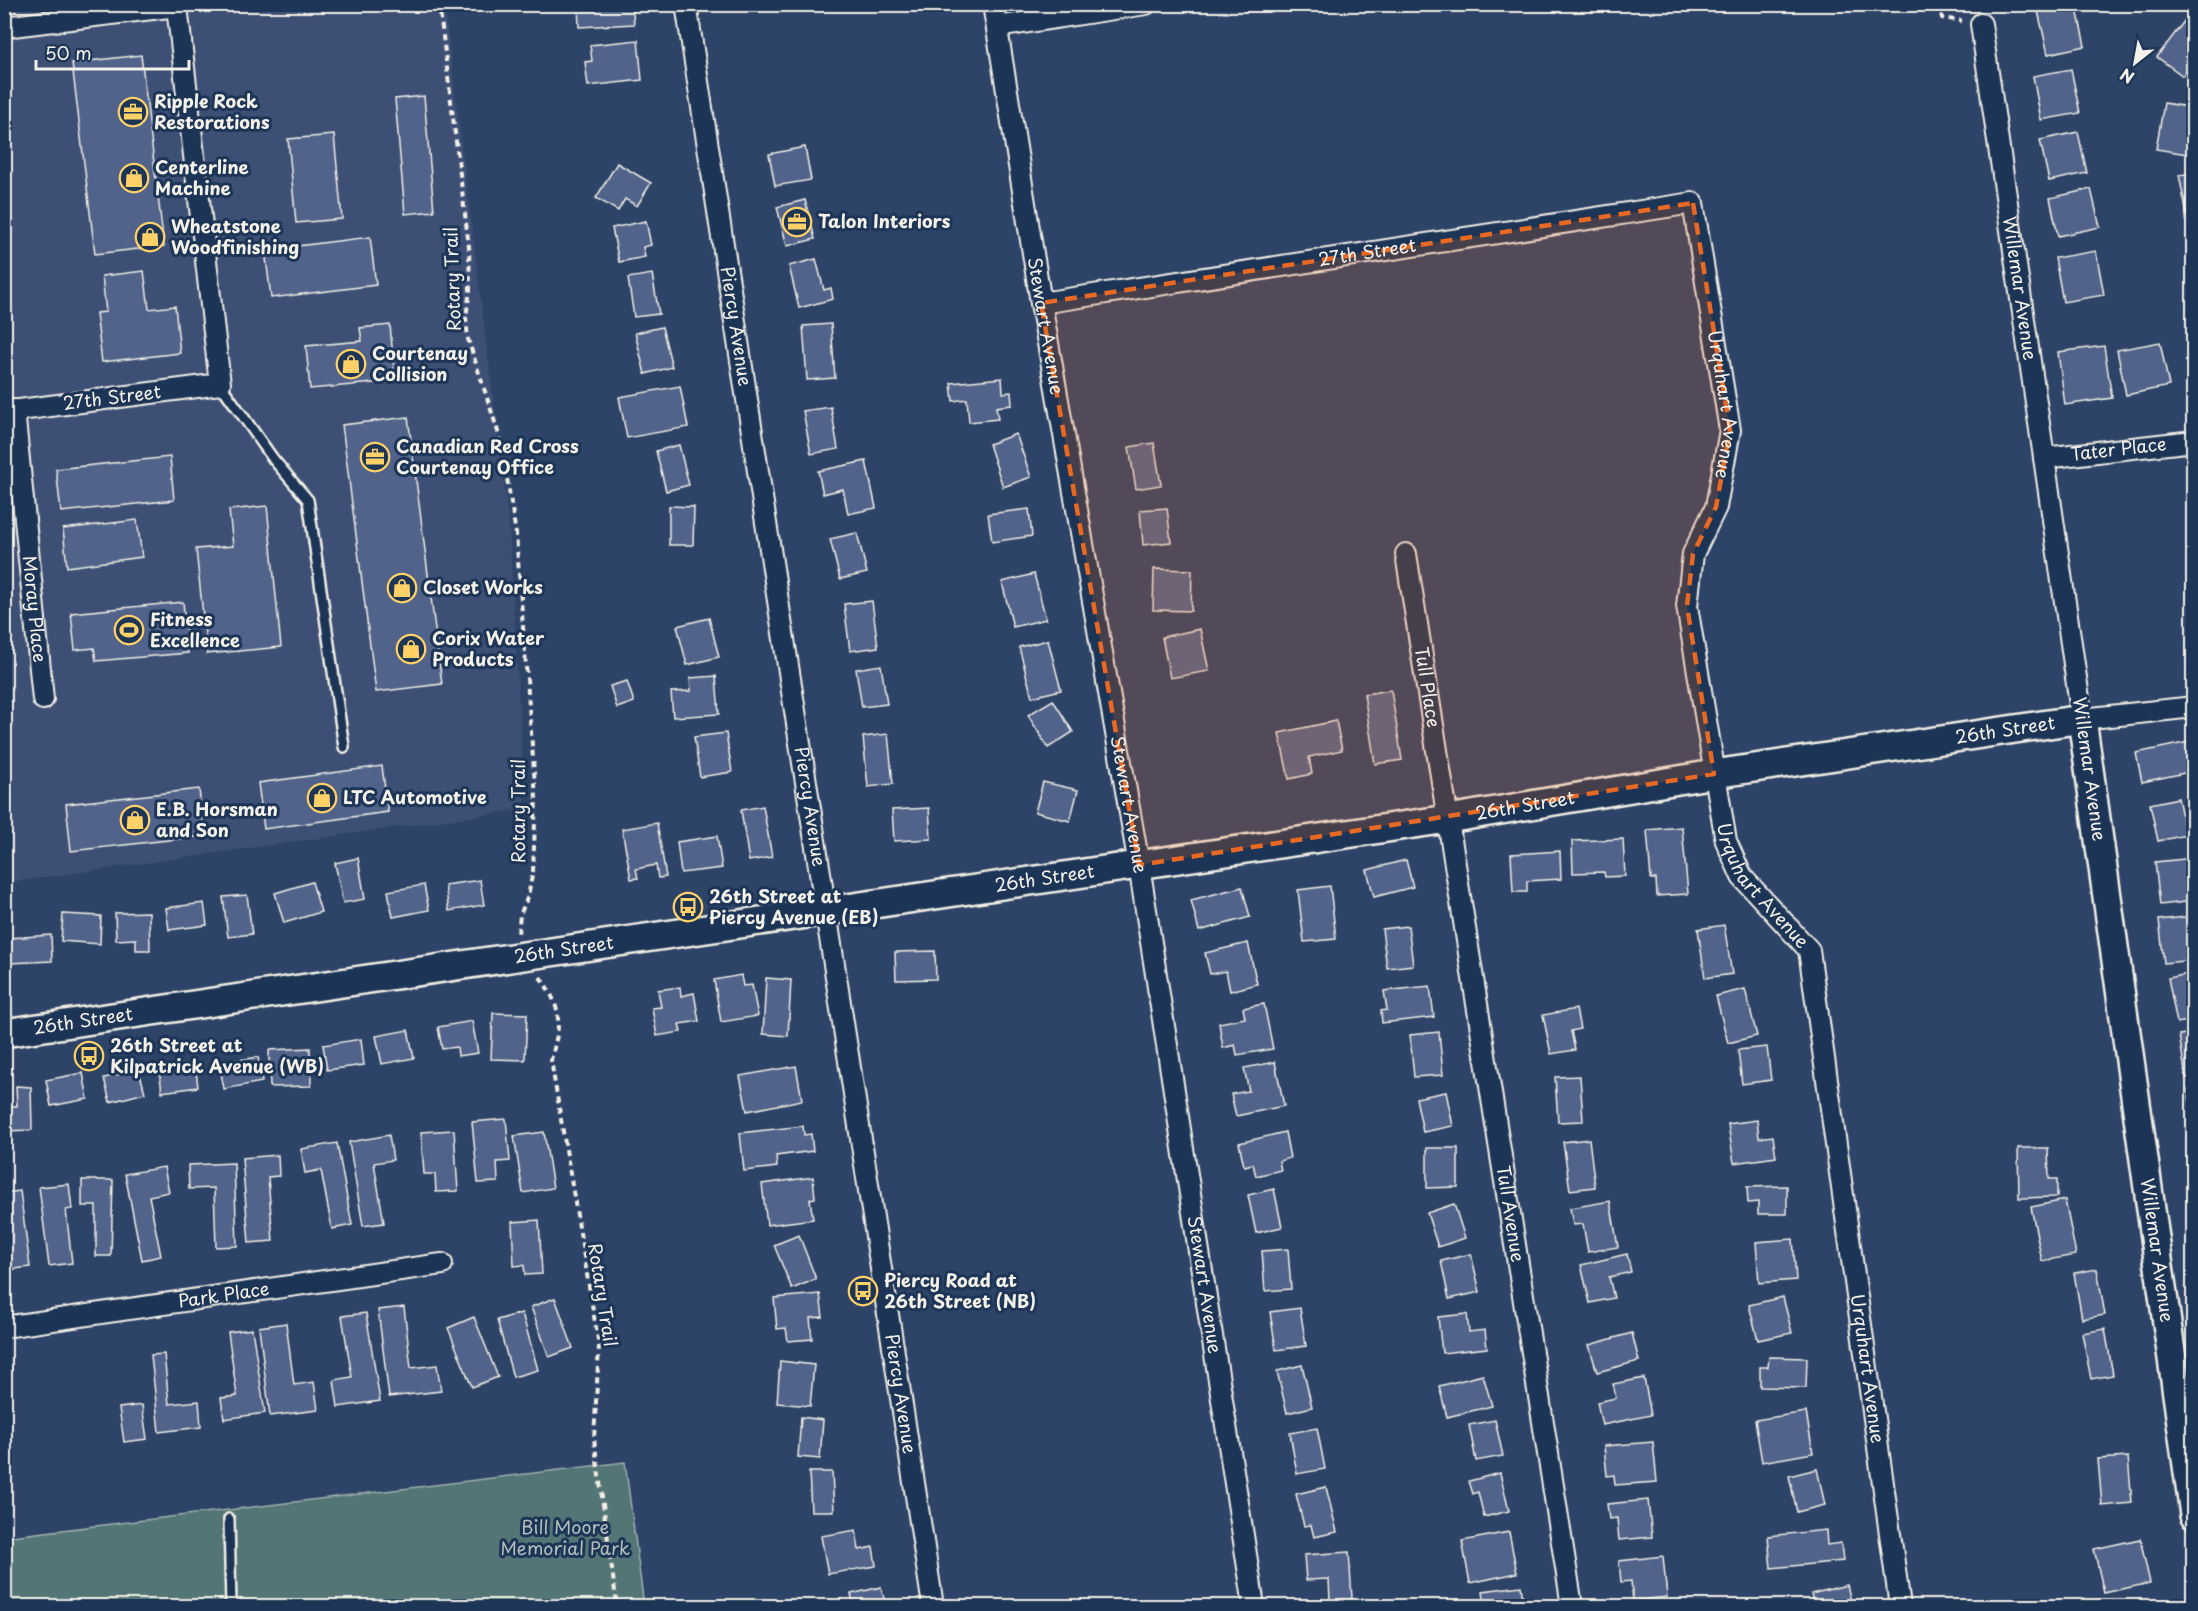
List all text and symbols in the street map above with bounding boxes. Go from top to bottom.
scale bar [36,33,189,71]
north arrow [2105,33,2165,93]
text: 50 m [45,39,92,66]
text: N [2115,63,2138,90]
place label: Ripple Rock Restorations [154,87,270,135]
office icon: Ripple Rock Restorations [117,96,149,128]
place label: Centerline Machine [155,153,249,201]
shop icon: Centerline Machine [118,162,150,194]
office icon: Talon Interiors [781,206,813,238]
place label: Talon Interiors [818,207,951,234]
place label: Wheatstone Woodfinishing [171,212,299,260]
street label: Willemar Avenue [1997,214,2045,362]
shop icon: Wheatstone Woodfinishing [134,221,166,253]
street label: Rotary Trail [436,226,467,332]
street label: 27th Street [1316,231,1418,272]
street label: Stewart Avenue [1022,255,1072,397]
street label: Piercy Avenue [715,264,760,388]
street label: Urquhart Avenue [1702,328,1745,482]
place label: Courtenay Collision [372,339,468,387]
shop icon: Courtenay Collision [335,348,367,380]
street label: 27th Street [61,377,162,416]
street label: Tater Place [2069,429,2168,467]
place label: Canadian Red Cross Courtenay Office [396,432,579,480]
office icon: Canadian Red Cross Courtenay Office [359,441,391,473]
street label: Moray Place [17,554,54,664]
shop icon: Closet Works [386,572,418,604]
place label: Closet Works [423,573,543,600]
place label: Fitness Excellence [150,605,240,653]
sports icon: Fitness Excellence [113,614,145,646]
place label: Corix Water Products [432,624,545,672]
shop icon: Corix Water Products [395,633,427,665]
street label: Tull Place [1409,645,1448,729]
street label: Willemar Avenue [2067,695,2114,843]
street label: 26th Street [1953,708,2057,750]
street label: Stewart Avenue [1105,733,1155,875]
street label: Piercy Avenue [789,744,834,868]
street label: Rotary Trail [504,759,531,863]
shop icon: LTC Automotive [306,782,338,814]
place label: LTC Automotive [343,783,487,810]
street label: 26th Street [1473,783,1577,826]
place label: E.B. Horsman and Son [156,795,278,843]
shop icon: E.B. Horsman and Son [119,804,151,836]
street label: Urquhart Avenue [1711,821,1816,954]
street label: 26th Street [993,857,1096,898]
place label: 26th Street at Piercy Avenue (EB) [709,882,878,930]
bus stop icon: 26th Street at Piercy Avenue (EB) [672,891,704,923]
street label: 26th Street [512,928,615,969]
street label: 26th Street [31,999,135,1040]
place label: 26th Street at Kilpatrick Avenue (WB) [110,1031,324,1079]
bus stop icon: 26th Street at Kilpatrick Avenue (WB) [73,1040,105,1072]
street label: Tull Avenue [1491,1163,1533,1264]
street label: Willemar Avenue [2135,1176,2182,1324]
street label: Stewart Avenue [1182,1214,1230,1355]
street label: Rotary Trail [582,1241,625,1349]
place label: Piercy Road at 26th Street (NB) [884,1266,1036,1314]
street label: Park Place [176,1274,271,1314]
bus stop icon: Piercy Road at 26th Street (NB) [847,1275,879,1307]
street label: Urquhart Avenue [1845,1292,1892,1445]
street label: Piercy Avenue [879,1331,924,1455]
park label: Bill Moore Memorial Park [500,1513,630,1561]

